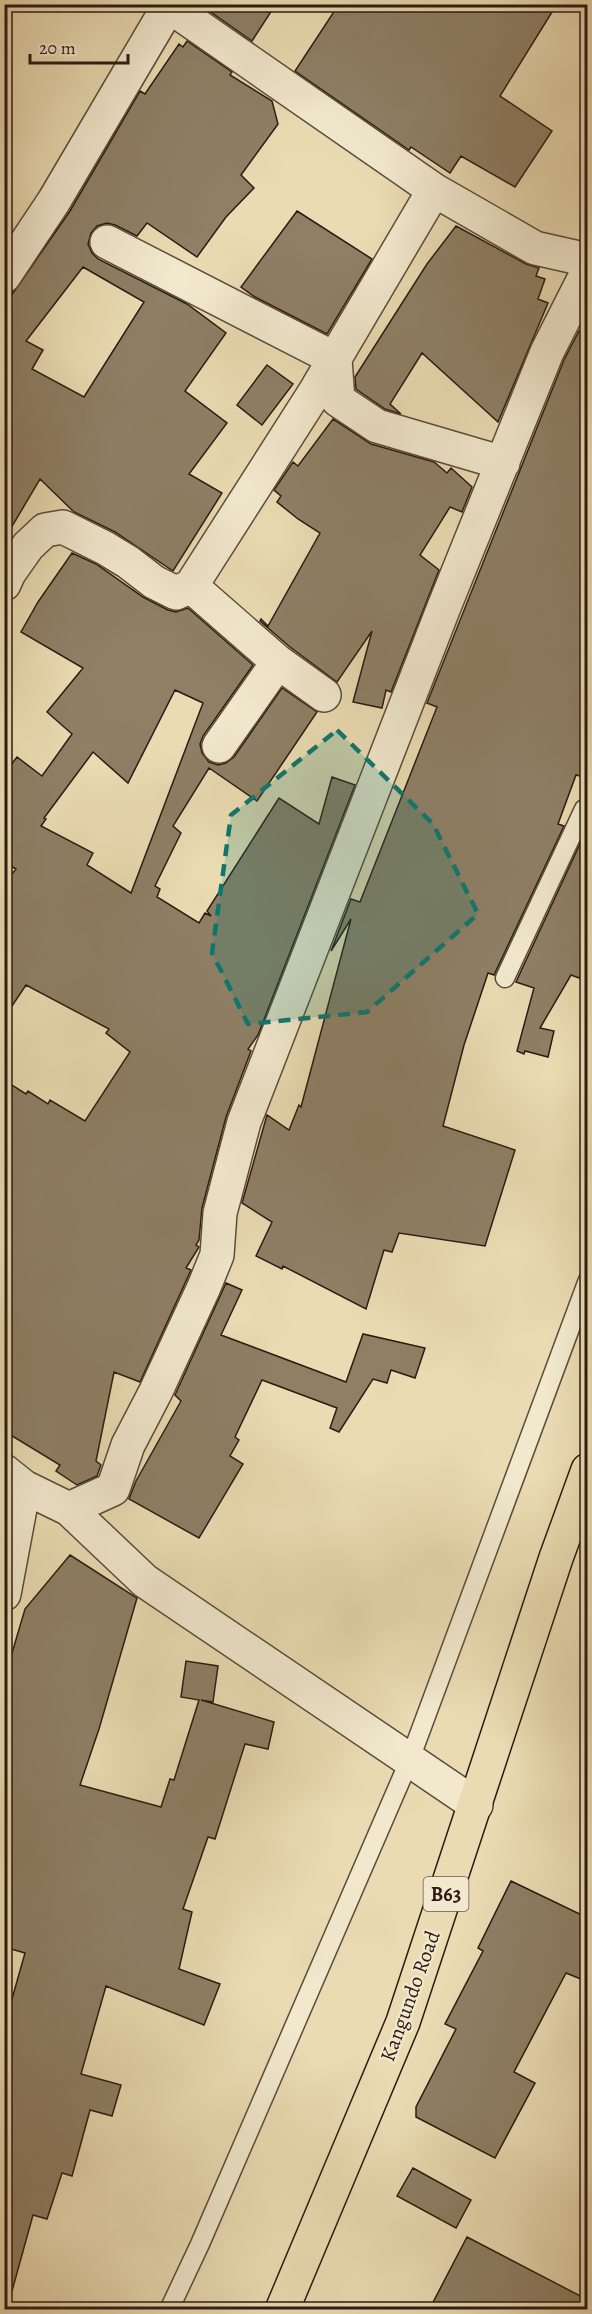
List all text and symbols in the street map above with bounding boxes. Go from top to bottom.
scale bar [30,27,128,65]
text: 20 m [39,36,76,60]
road number: B63 [424,1877,468,1911]
street label: Kangundo Road [373,1926,447,2065]

